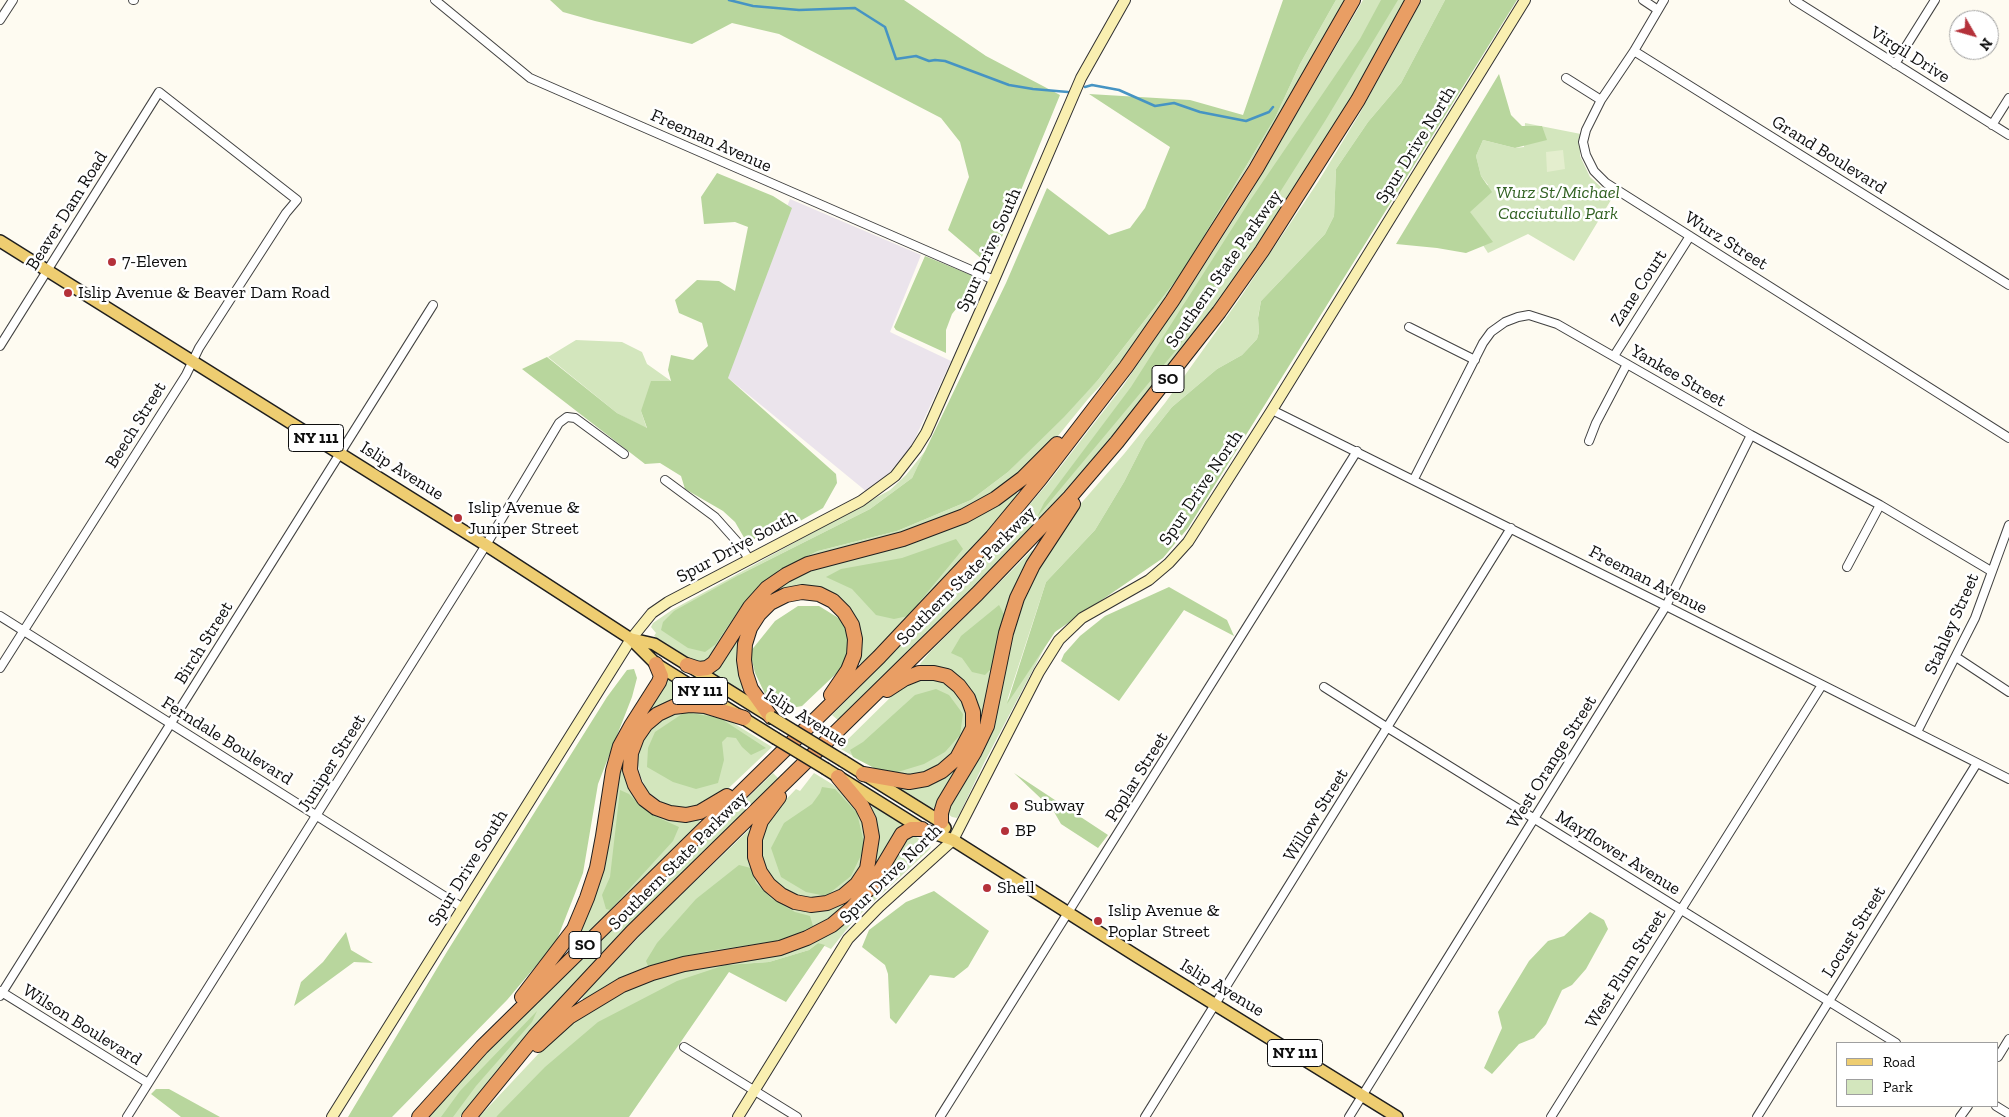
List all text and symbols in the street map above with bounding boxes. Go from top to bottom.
north arrow [1949,10,1999,60]
street label: Virgil Drive [1866,22,1954,88]
text: N [1975,34,1995,53]
street label: Spur Drive North [1371,82,1461,208]
street label: Freeman Avenue [647,105,775,177]
street label: Grand Boulevard [1768,111,1890,199]
street label: Beaver Dam Road [22,148,112,274]
park label: Wurz St/Michael Cacciutullo Park [1496,182,1620,224]
street label: Spur Drive South [952,185,1026,315]
street label: Southern State Parkway [1161,186,1287,352]
street label: Wurz Street [1680,207,1772,275]
street label: Zane Court [1606,246,1672,330]
place label: 7-Eleven [122,251,187,273]
marker: 7-Eleven [106,256,118,268]
place label: Islip Avenue & Beaver Dam Road [78,282,330,304]
marker: Islip Avenue & Beaver Dam Road [62,287,74,299]
street label: Yankee Street [1627,340,1729,412]
road number: SO [1152,366,1184,392]
street label: Beech Street [101,378,171,472]
road number: NY 111 [288,424,344,452]
street label: Spur Drive North [1155,426,1247,550]
street label: Islip Avenue [356,437,448,505]
place label: Islip Avenue & Juniper Street [468,497,580,540]
street label: Southern State Parkway [892,502,1040,650]
street label: Spur Drive South [673,506,801,588]
marker: Islip Avenue & Juniper Street [452,512,464,524]
street label: Freeman Avenue [1585,541,1711,619]
street label: Stahley Street [1920,570,1984,678]
street label: Birch Street [170,598,238,688]
road number: NY 111 [672,678,728,704]
street label: Islip Avenue [760,684,852,752]
street label: Ferndale Boulevard [158,692,296,790]
street label: West Orange Street [1502,692,1602,832]
street label: Juniper Street [294,710,370,816]
street label: Poplar Street [1101,728,1173,826]
street label: Willow Street [1279,765,1353,865]
street label: Southern State Parkway [604,787,752,935]
place label: Subway [1024,795,1084,817]
marker: Subway [1008,800,1020,812]
street label: Spur Drive South [424,806,512,930]
street label: Mayflower Avenue [1552,806,1684,900]
street label: Spur Drive North [835,820,947,928]
place label: BP [1015,820,1036,842]
marker: BP [999,825,1011,837]
place label: Shell [997,877,1035,899]
marker: Shell [981,882,993,894]
street label: Locust Street [1817,882,1891,982]
place label: Islip Avenue & Poplar Street [1108,900,1220,942]
street label: West Plum Street [1581,906,1671,1032]
marker: Islip Avenue & Poplar Street [1092,915,1104,927]
road number: SO [569,932,601,958]
street label: Islip Avenue [1176,954,1268,1022]
street label: Wilson Boulevard [18,980,146,1070]
road number: NY 111 [1268,1040,1322,1066]
legend [1836,1042,1999,1107]
text: Road [1883,1053,1915,1071]
text: Park [1883,1078,1913,1096]

